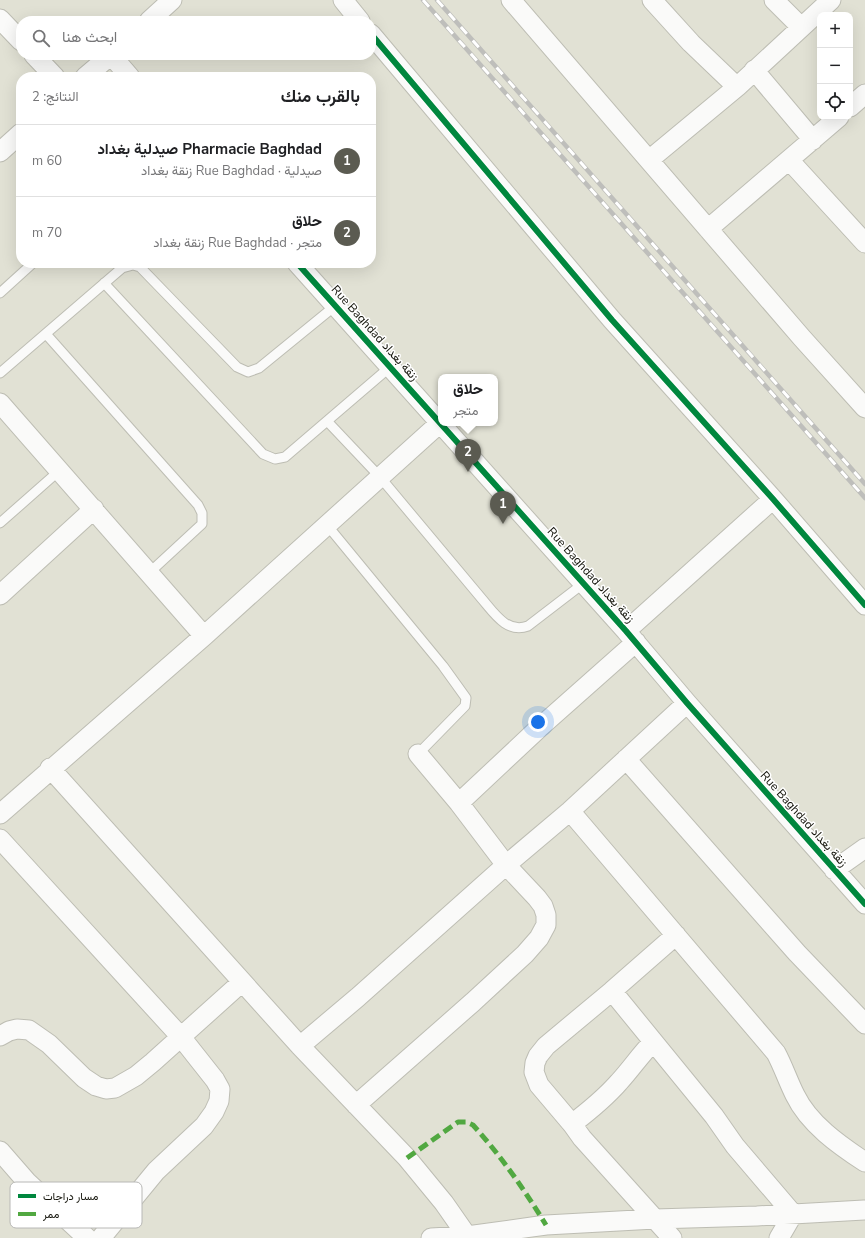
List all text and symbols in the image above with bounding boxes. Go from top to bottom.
map controls [817,12,853,120]
button: + [817,12,853,48]
search box [16,16,376,60]
icon: search [30,27,52,49]
text: ابحث هنا [62,27,117,47]
button: − [817,48,853,84]
button: locate [817,84,853,120]
text: بالقرب منك [281,85,360,108]
text: النتائج: 2 [32,88,79,106]
text: Pharmacie Baghdad صيدلية بغداد [97,139,322,159]
text: 60 m [32,152,62,170]
text: 1 [343,152,351,170]
text: صيدلية · Rue Baghdad زنقة بغداد [141,162,322,180]
text: حلاق [292,211,322,231]
text: 70 m [32,224,62,242]
text: 2 [343,224,351,242]
text: متجر · Rue Baghdad زنقة بغداد [153,234,322,252]
street label: Rue Baghdad زنقة بغداد [328,282,422,384]
popup [438,374,498,426]
text: حلاق [453,379,483,399]
text: متجر [453,402,478,420]
pin: 2 [455,439,481,472]
pin: 1 [490,491,516,524]
street label: Rue Baghdad زنقة بغداد [544,524,638,626]
your location [528,712,548,732]
street label: Rue Baghdad زنقة بغداد [757,768,851,870]
legend [10,1182,142,1228]
text: مسار دراجات [43,1189,98,1204]
text: ممر [42,1207,60,1222]

